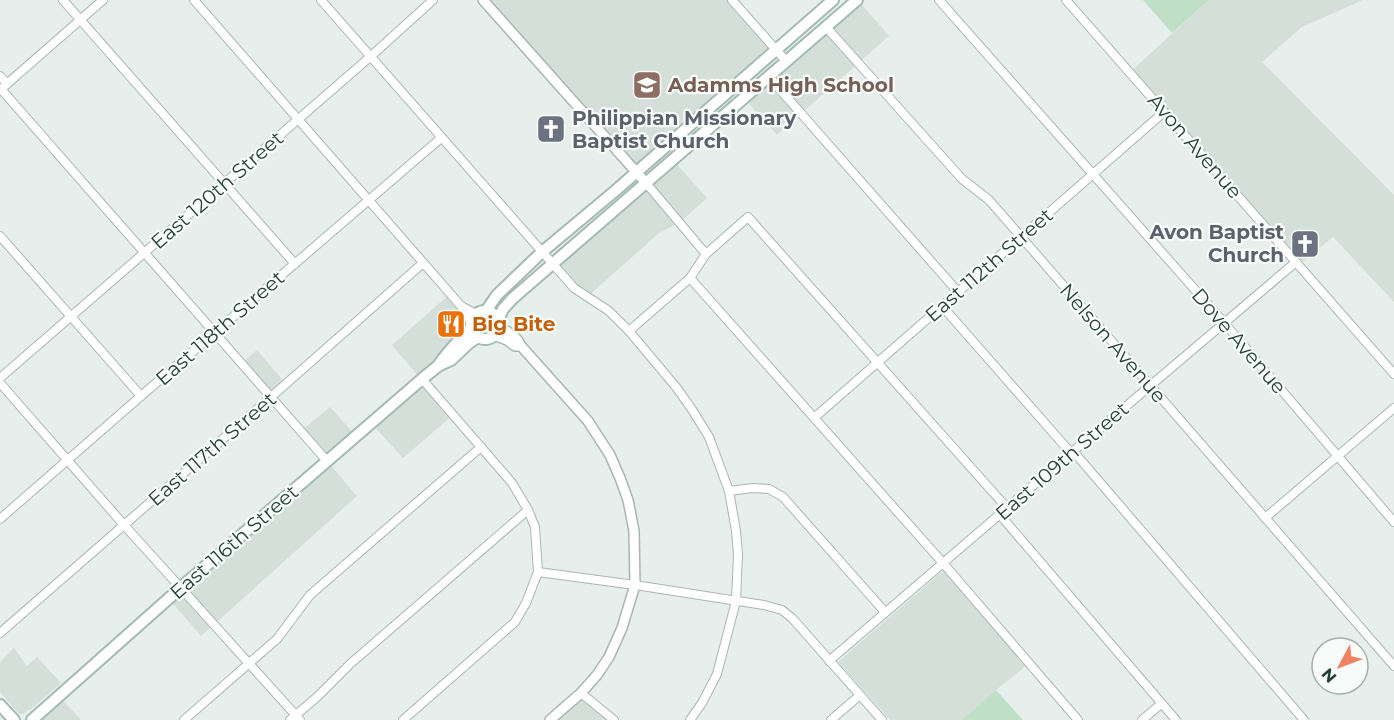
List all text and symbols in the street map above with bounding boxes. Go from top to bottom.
school or university icon: Adamms High School [631,69,663,101]
place label: Adamms High School [667,73,894,97]
street label: Avon Avenue [1143,89,1247,203]
place label: Philippian Missionary Baptist Church [572,106,797,153]
church icon: Philippian Missionary Baptist Church [535,113,567,145]
street label: East 120th Street [146,126,288,254]
street label: East 112th Street [920,203,1058,327]
place label: Avon Baptist Church [1149,220,1284,267]
church icon: Avon Baptist Church [1289,228,1321,260]
street label: East 118th Street [151,266,289,390]
street label: Nelson Avenue [1055,278,1171,408]
street label: Dove Avenue [1187,283,1291,399]
restaurant icon: Big Bite [435,308,467,340]
place label: Big Bite [472,312,555,336]
street label: East 117th Street [143,387,281,511]
street label: East 109th Street [991,397,1133,525]
street label: East 116th Street [165,480,303,604]
north arrow [1310,636,1370,696]
text: N [1318,664,1340,687]

